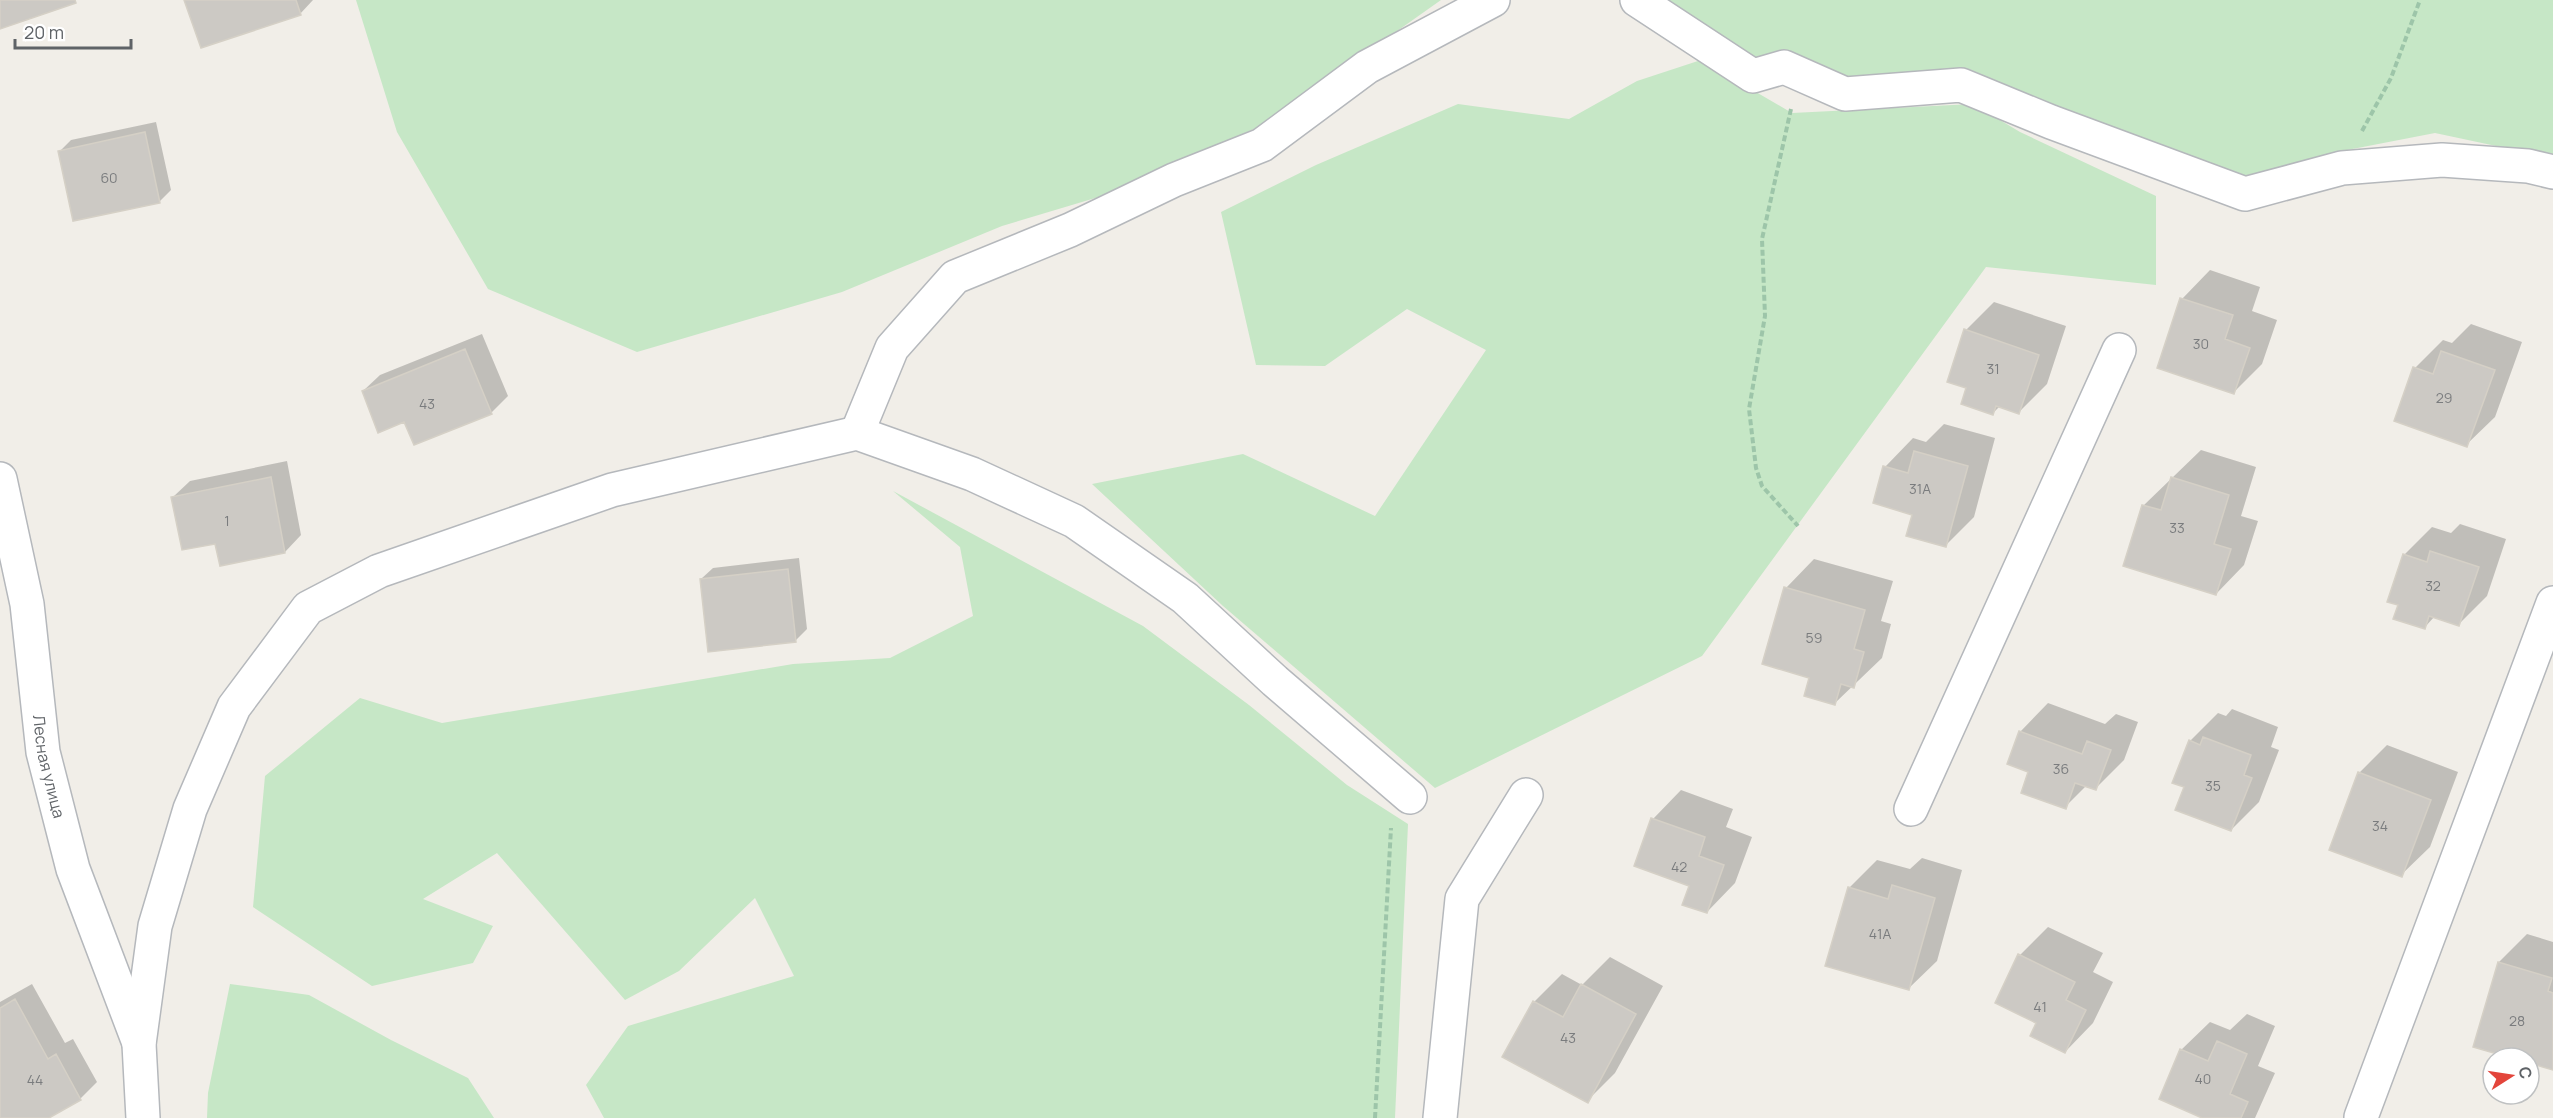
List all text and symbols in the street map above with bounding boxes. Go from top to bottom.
scale bar [15,12,130,50]
text: 20 m [24,20,64,44]
house number: 60 [100,168,118,187]
house number: 30 [2193,334,2209,353]
house number: 31 [1986,359,2000,378]
house number: 29 [2436,388,2452,407]
house number: 43 [419,394,435,413]
house number: 31А [1909,479,1931,498]
house number: 1 [224,511,230,530]
house number: 33 [2169,518,2185,537]
house number: 32 [2425,576,2441,595]
house number: 59 [1806,628,1822,647]
street label: Лесная улица [28,714,70,820]
house number: 36 [2053,759,2069,778]
house number: 35 [2205,776,2221,795]
house number: 34 [2372,816,2388,835]
house number: 42 [1671,857,1687,876]
house number: 41А [1869,924,1891,943]
house number: 41 [2033,997,2047,1016]
house number: 28 [2509,1011,2525,1030]
house number: 43 [1560,1028,1576,1047]
north arrow [2481,1046,2541,1106]
text: С [2514,1065,2538,1081]
house number: 40 [2195,1069,2211,1088]
house number: 44 [27,1070,43,1089]

